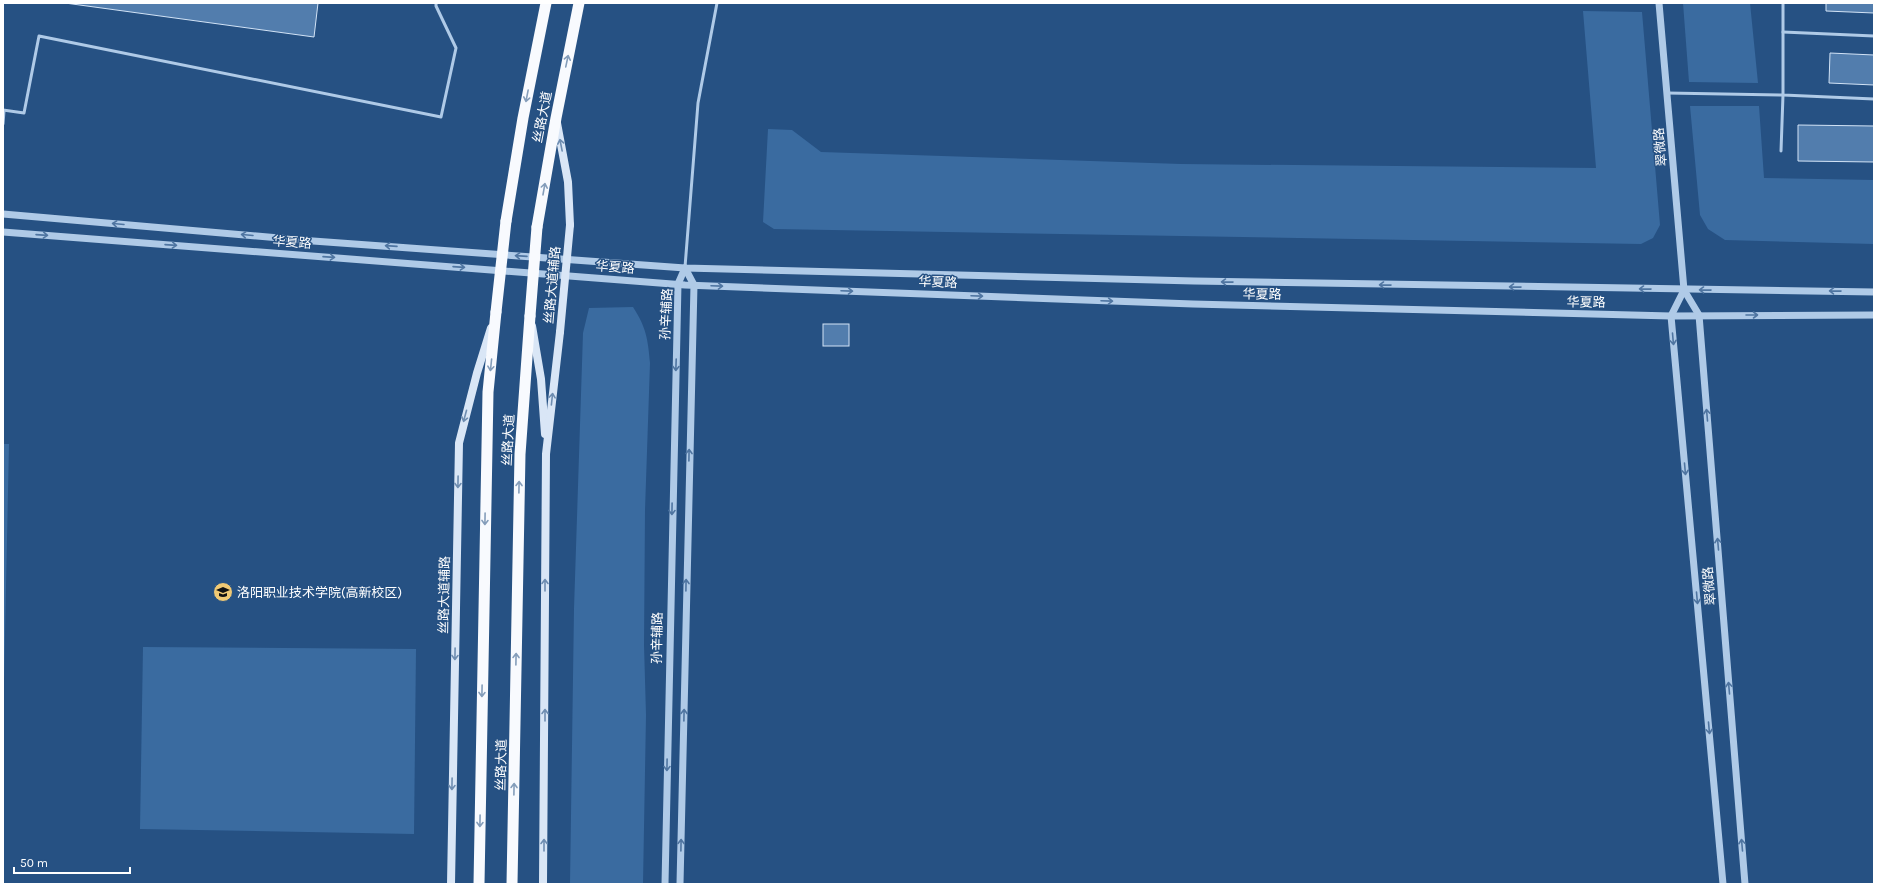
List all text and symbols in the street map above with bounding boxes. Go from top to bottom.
one-way arrow [564,55,572,68]
one-way arrow [523,89,531,102]
street label: 丝路大道 [530,90,554,144]
street label: 翠微路 [1651,127,1669,167]
one-way arrow [557,139,565,152]
one-way arrow [540,183,548,196]
one-way arrow [112,220,125,227]
one-way arrow [35,231,48,238]
one-way arrow [241,231,254,239]
street label: 华夏路 [272,233,312,251]
one-way arrow [165,241,178,248]
one-way arrow [385,243,398,250]
street label: 丝路大道辅路 [541,245,563,325]
one-way arrow [515,252,528,260]
one-way arrow [322,254,335,261]
street label: 华夏路 [595,258,635,276]
one-way arrow [452,264,465,271]
street label: 华夏路 [918,274,958,290]
one-way arrow [1221,278,1234,286]
one-way arrow [1379,281,1392,288]
one-way arrow [710,282,723,290]
one-way arrow [1509,283,1522,291]
one-way arrow [1639,285,1652,293]
street label: 华夏路 [1242,286,1282,302]
one-way arrow [1699,286,1712,294]
one-way arrow [840,287,853,295]
one-way arrow [1829,287,1842,295]
street label: 孙辛辅路 [657,288,675,340]
one-way arrow [970,292,983,300]
street label: 华夏路 [1566,294,1606,310]
one-way arrow [1100,297,1113,305]
one-way arrow [1745,311,1758,319]
one-way arrow [1669,332,1676,345]
one-way arrow [487,358,494,371]
one-way arrow [672,358,679,371]
one-way arrow [549,393,556,406]
one-way arrow [1704,408,1711,421]
one-way arrow [461,410,469,423]
street label: 丝路大道 [499,414,517,466]
one-way arrow [685,449,693,462]
one-way arrow [1681,462,1688,475]
one-way arrow [454,475,462,488]
one-way arrow [516,481,523,494]
one-way arrow [668,502,676,515]
one-way arrow [481,512,489,525]
one-way arrow [1714,538,1721,551]
street label: 丝路大道辅路 [436,556,452,634]
street label: 翠微路 [1700,566,1718,606]
one-way arrow [542,579,549,592]
one-way arrow [682,579,690,592]
school or university icon: 洛阳职业技术学院(高新校区) [212,581,234,603]
place label: 洛阳职业技术学院(高新校区) [237,585,402,600]
one-way arrow [1693,591,1700,604]
street label: 孙辛辅路 [649,612,665,664]
one-way arrow [451,647,459,660]
one-way arrow [513,653,520,666]
one-way arrow [1726,682,1733,695]
one-way arrow [478,684,486,697]
one-way arrow [541,709,549,722]
one-way arrow [680,709,688,722]
one-way arrow [1705,721,1712,734]
street label: 丝路大道 [493,739,509,791]
one-way arrow [663,758,671,771]
one-way arrow [448,777,456,790]
one-way arrow [510,783,518,796]
one-way arrow [476,814,484,827]
one-way arrow [540,839,548,852]
one-way arrow [677,839,685,852]
one-way arrow [1738,839,1745,852]
scale bar [14,849,130,875]
text: 50 m [20,856,48,870]

